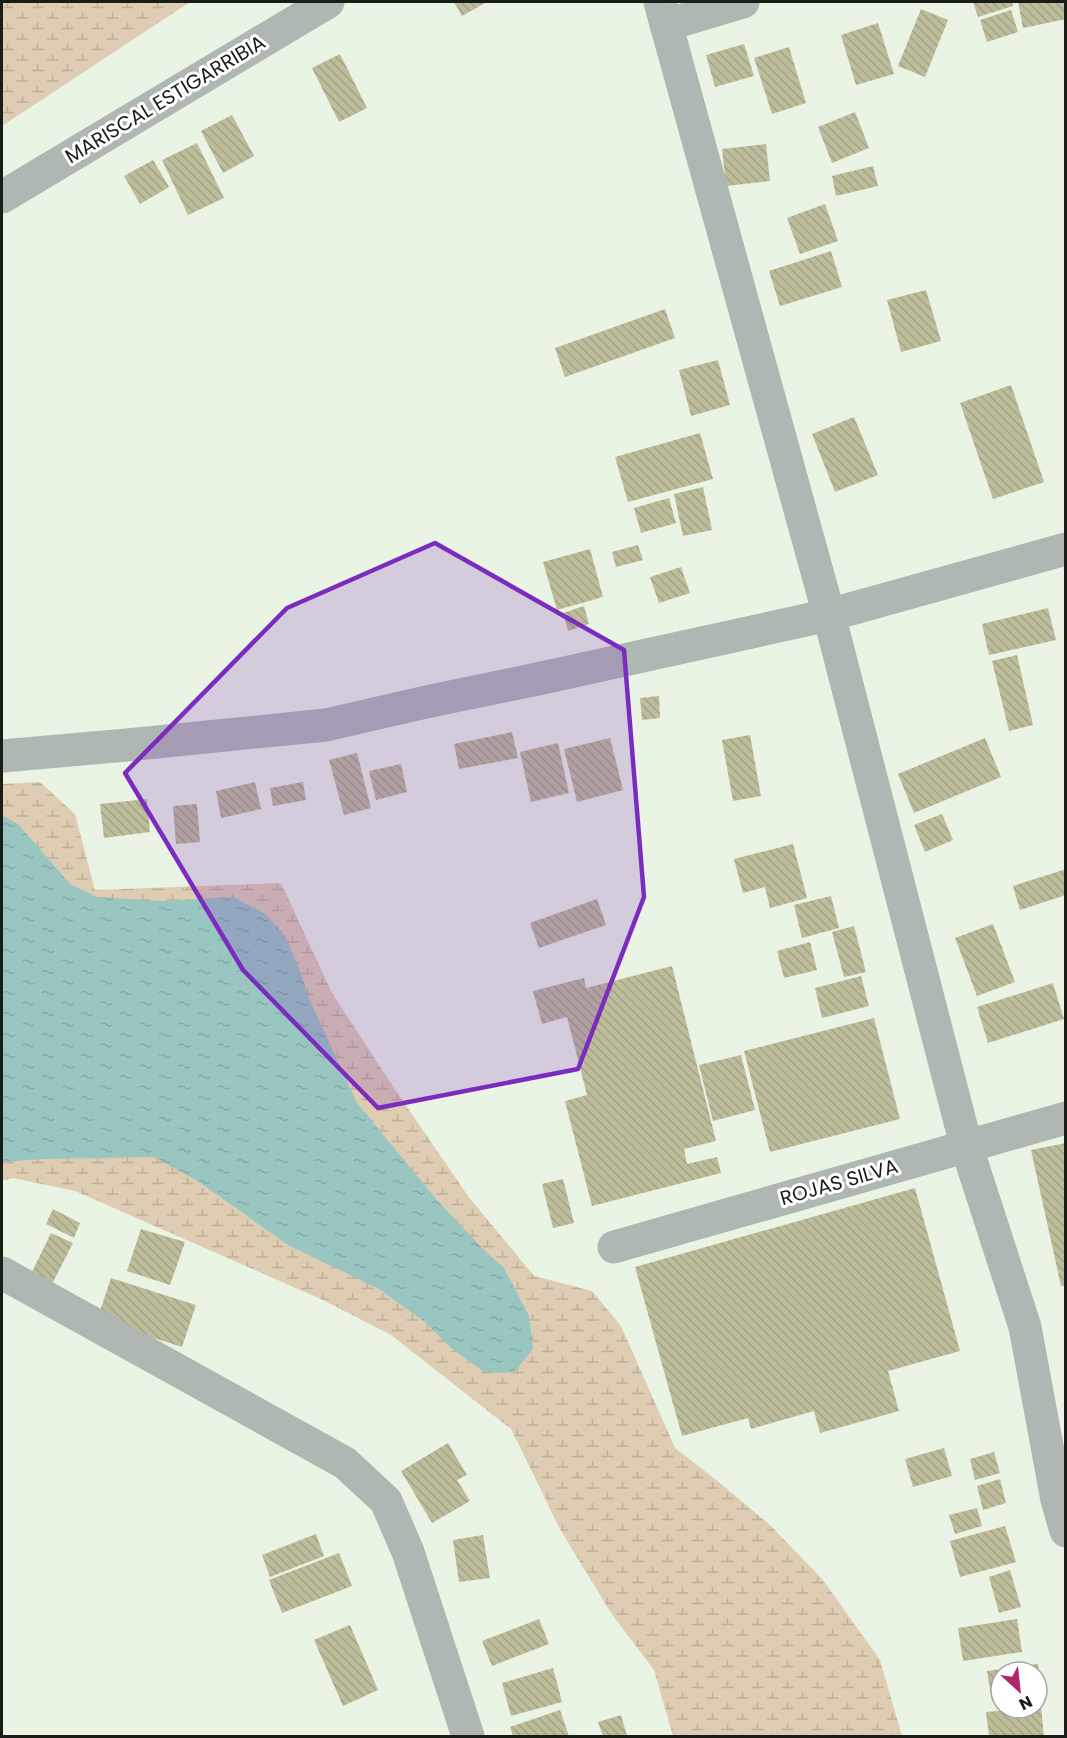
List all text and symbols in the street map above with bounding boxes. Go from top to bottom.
street label: MARISCAL ESTIGARRIBIA [60,28,270,170]
street label: ROJAS SILVA [777,1152,901,1212]
north arrow [989,1660,1049,1720]
text: N [1015,1690,1036,1716]

